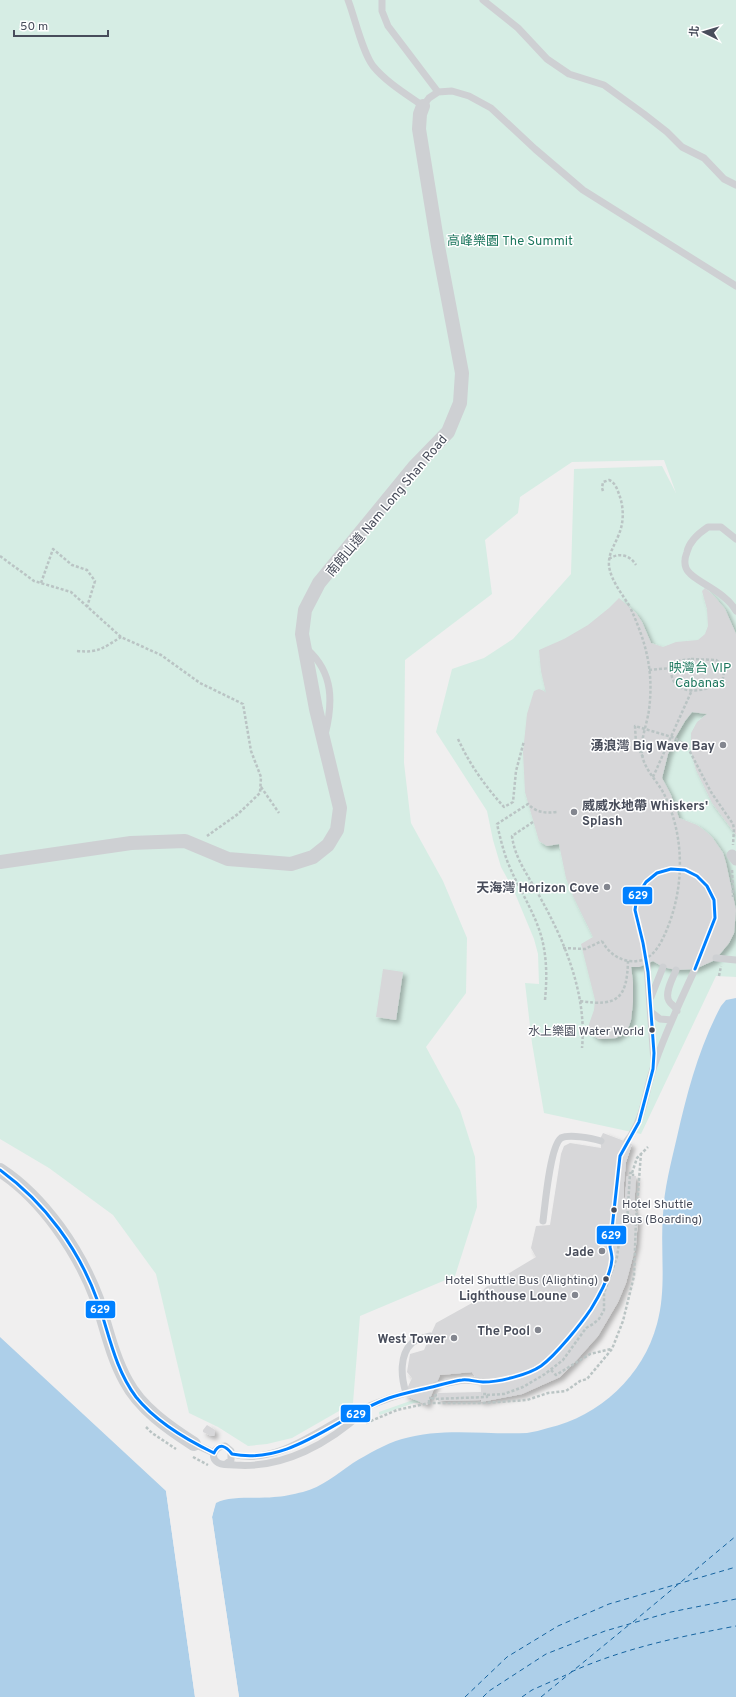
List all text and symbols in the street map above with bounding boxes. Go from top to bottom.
scale bar [14,12,108,38]
north arrow [684,12,724,52]
text: 50 m [20,19,48,35]
text: 北 [688,25,702,37]
park label: 高峰樂園 The Summit [447,233,573,250]
street label: 南朗山道 Nam Long Shan Road [324,432,451,580]
park label: 映灣台 VIP Cabanas [669,661,731,692]
place label: 湧浪灣 Big Wave Bay [591,738,716,755]
marker: 湧浪灣 Big Wave Bay [718,740,728,750]
place label: 威威水地帶 Whiskers' Splash [582,798,708,830]
marker: 威威水地帶 Whiskers' Splash [569,807,579,817]
place label: 天海灣 Horizon Cove [476,880,599,897]
marker: 天海灣 Horizon Cove [602,882,612,892]
line badge: 629 [622,886,653,905]
text: 629 [628,889,648,903]
place label: 水上樂園 Water World [528,1024,644,1040]
marker: 水上樂園 Water World [647,1025,657,1035]
place label: Hotel Shuttle Bus (Boarding) [622,1197,702,1228]
marker: Hotel Shuttle Bus (Boarding) [609,1205,619,1215]
line badge: 629 [596,1225,627,1245]
text: 629 [601,1229,621,1243]
place label: Jade [565,1245,594,1261]
marker: Jade [597,1246,607,1256]
place label: Hotel Shuttle Bus (Alighting) [445,1273,598,1289]
marker: Hotel Shuttle Bus (Alighting) [601,1274,611,1284]
place label: Lighthouse Loune [459,1289,567,1305]
marker: Lighthouse Loune [570,1290,580,1300]
line badge: 629 [85,1300,116,1319]
text: 629 [90,1303,110,1317]
place label: The Pool [477,1324,530,1340]
marker: The Pool [533,1325,543,1335]
place label: West Tower [378,1332,447,1348]
marker: West Tower [449,1333,459,1343]
line badge: 629 [340,1404,371,1423]
text: 629 [346,1408,366,1422]

